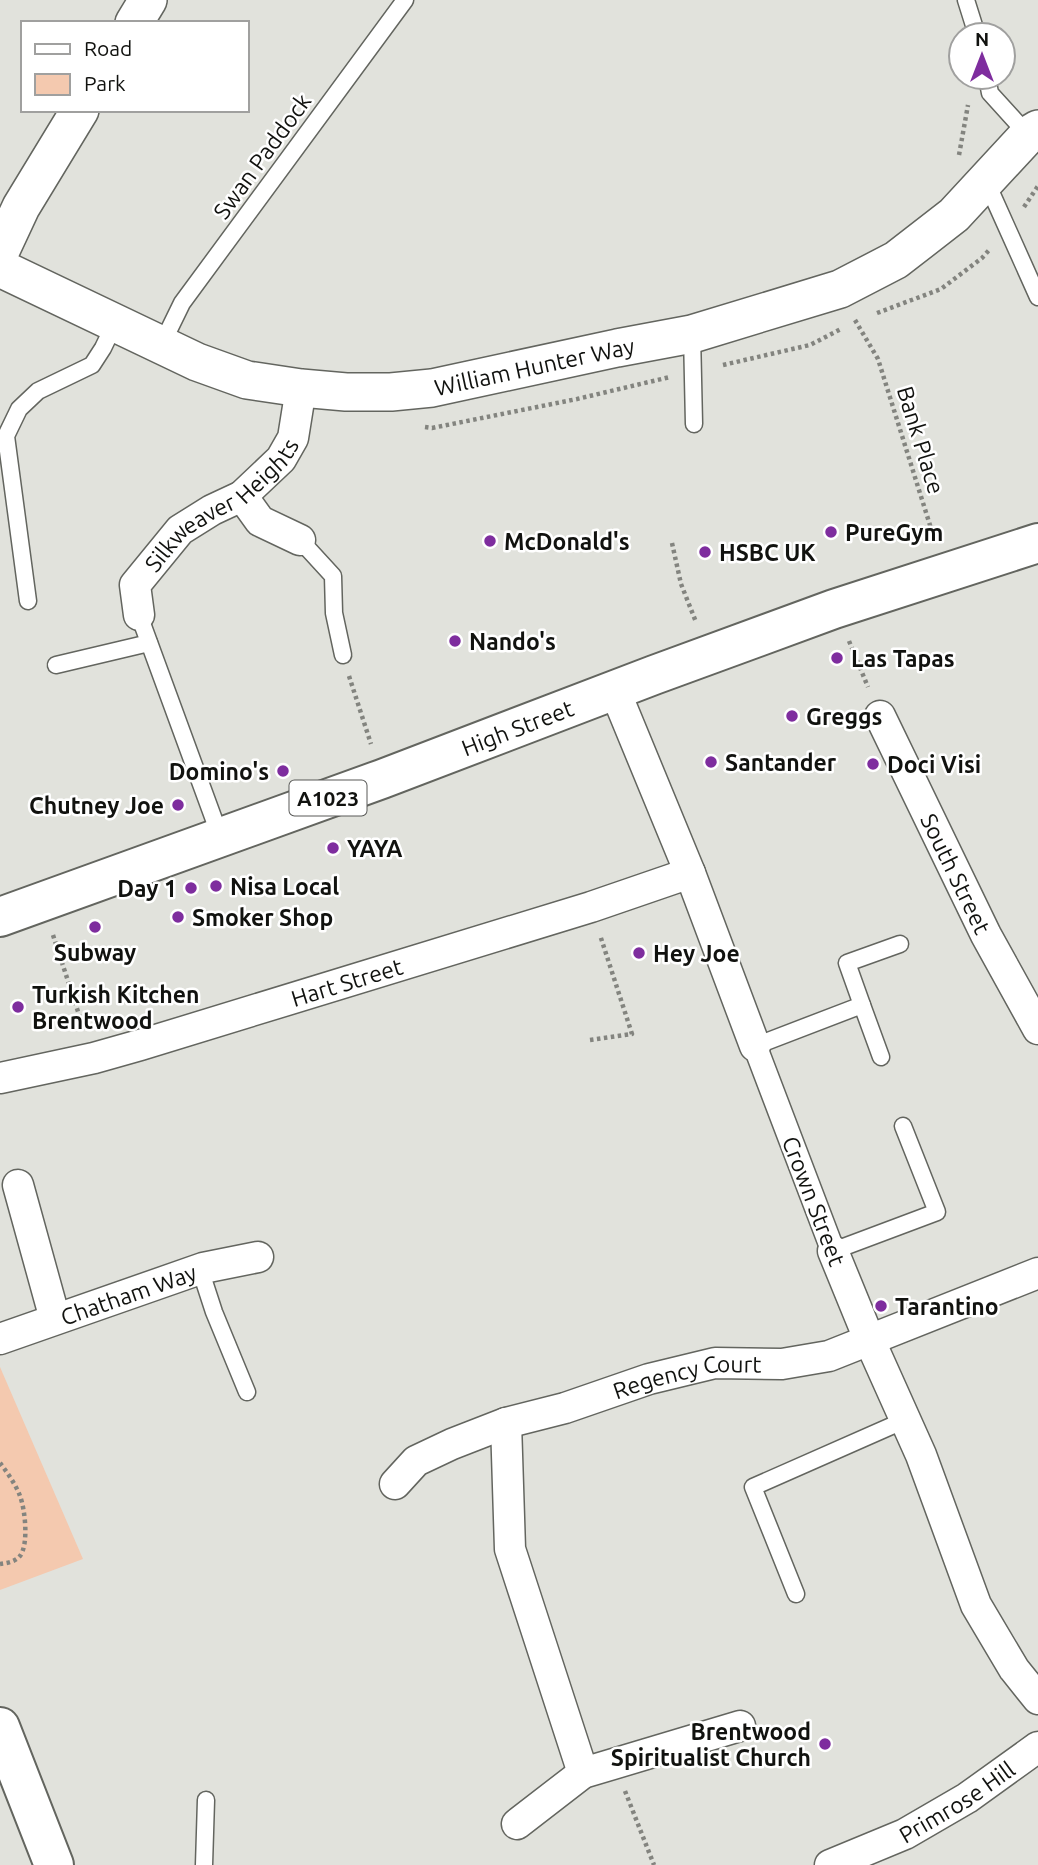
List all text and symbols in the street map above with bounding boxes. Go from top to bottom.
legend [21,21,248,112]
north arrow [947,21,1017,91]
text: N [975,28,989,50]
text: Road [84,36,132,60]
text: Park [84,71,126,95]
street label: Swan Paddock [208,88,316,223]
street label: William Hunter Way [432,333,636,400]
street label: Bank Place [893,383,949,497]
street label: Silkweaver Heights [139,434,303,576]
place label: PureGym [845,520,943,545]
marker: PureGym [823,524,839,540]
place label: McDonald's [504,529,630,554]
marker: McDonald's [482,533,498,549]
place label: HSBC UK [719,540,816,565]
marker: HSBC UK [697,544,713,560]
place label: Nando's [469,629,556,654]
marker: Nando's [447,633,463,649]
place label: Las Tapas [851,646,955,671]
marker: Las Tapas [829,650,845,666]
street label: High Street [458,695,577,760]
place label: Greggs [806,704,882,729]
marker: Greggs [784,708,800,724]
place label: Santander [725,750,837,775]
place label: Doci Visi [887,752,981,777]
marker: Santander [703,754,719,770]
marker: Doci Visi [865,756,881,772]
place label: Domino's [169,759,269,784]
marker: Domino's [275,763,291,779]
road number: A1023 [290,780,366,816]
place label: Chutney Joe [29,793,164,818]
marker: Chutney Joe [170,797,186,813]
street label: South Street [917,809,996,938]
place label: YAYA [347,836,402,861]
marker: YAYA [325,840,341,856]
place label: Nisa Local [230,874,339,899]
place label: Day 1 [117,876,177,901]
marker: Nisa Local [208,878,224,894]
marker: Day 1 [183,880,199,896]
place label: Smoker Shop [192,905,333,930]
marker: Smoker Shop [170,909,186,925]
marker: Subway [87,919,103,935]
place label: Subway [54,940,136,965]
place label: Hey Joe [653,941,740,966]
marker: Hey Joe [631,945,647,961]
street label: Hart Street [288,953,405,1011]
place label: Turkish Kitchen Brentwood [32,982,199,1033]
marker: Turkish Kitchen Brentwood [10,999,26,1015]
street label: Crown Street [778,1133,850,1269]
street label: Chatham Way [57,1259,200,1329]
place label: Tarantino [895,1294,999,1319]
marker: Tarantino [873,1298,889,1314]
street label: Regency Court [609,1350,762,1403]
place label: Brentwood Spiritualist Church [611,1719,811,1770]
marker: Brentwood Spiritualist Church [817,1736,833,1752]
street label: Primrose Hill [894,1756,1019,1847]

